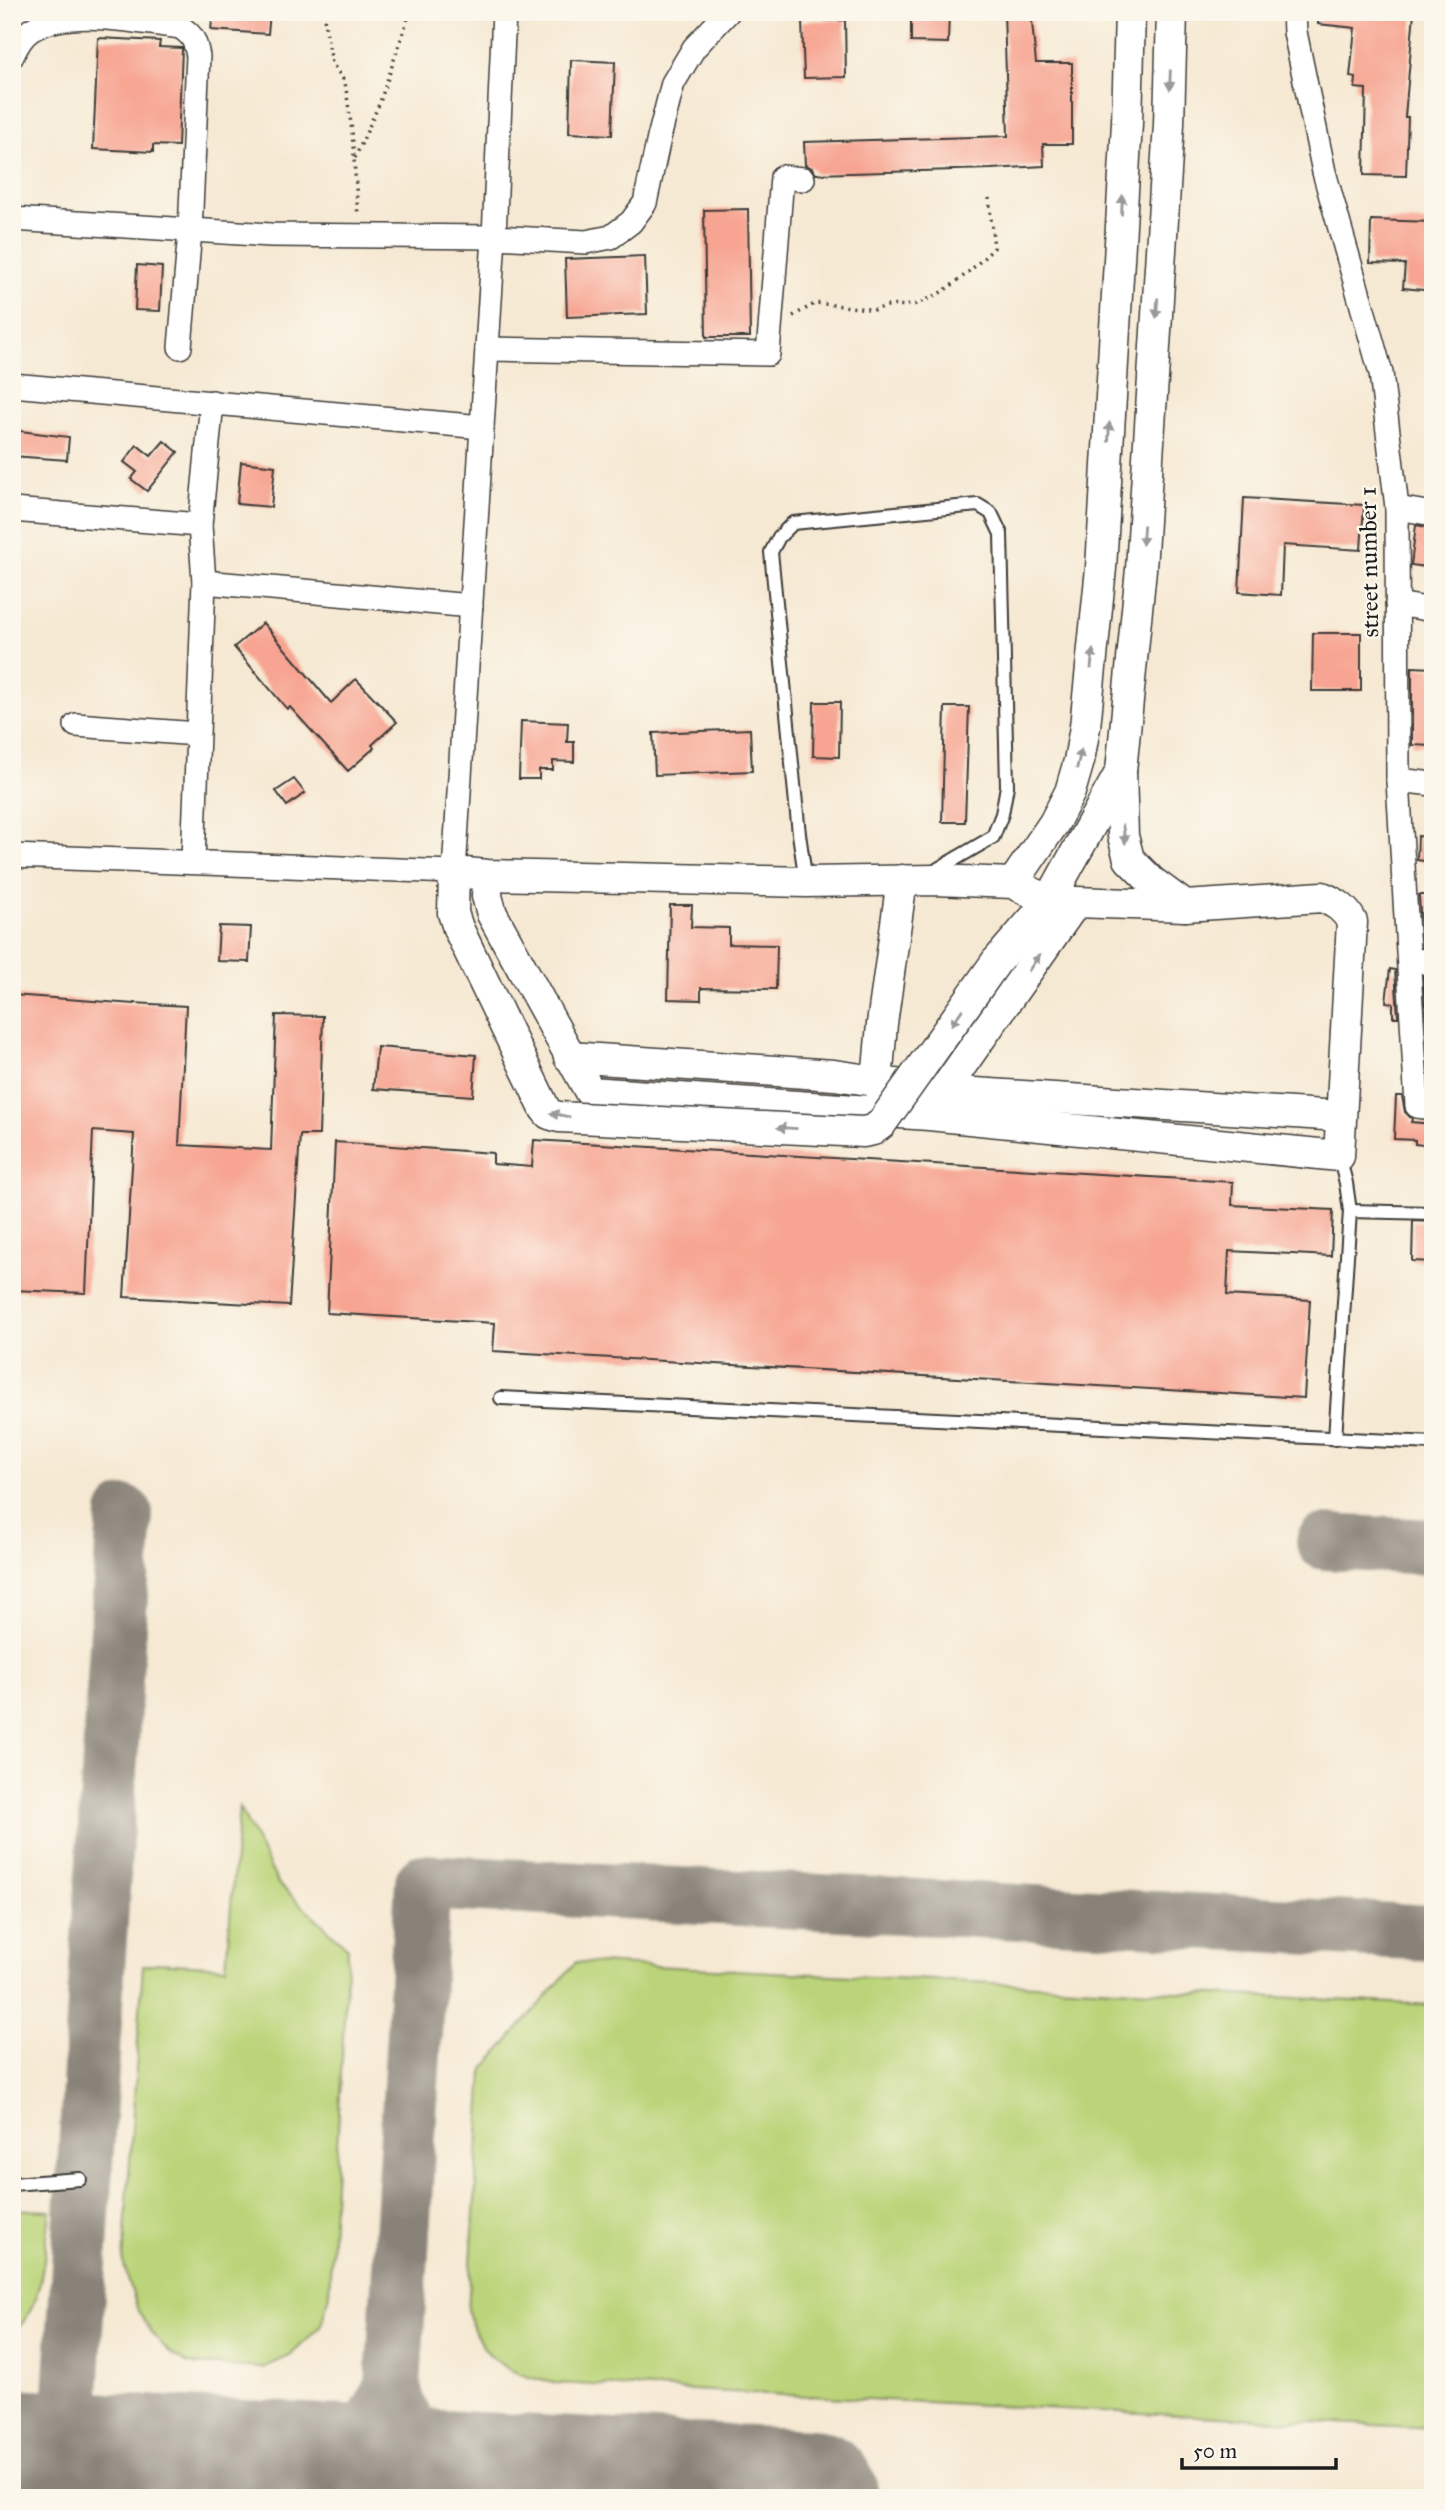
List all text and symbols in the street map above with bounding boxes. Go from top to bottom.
one-way arrow [1164,70,1176,92]
one-way arrow [1117,194,1128,216]
one-way arrow [1151,297,1162,319]
one-way arrow [1104,421,1115,443]
street label: street number 1 [1353,486,1385,638]
one-way arrow [1137,524,1148,546]
one-way arrow [1087,648,1098,670]
one-way arrow [1074,748,1085,770]
one-way arrow [1119,823,1130,845]
one-way arrow [1027,954,1041,972]
one-way arrow [950,1008,964,1026]
one-way arrow [549,1110,571,1121]
one-way arrow [776,1123,798,1134]
scale bar [1182,2426,1336,2470]
text: 50 m [1193,2438,1238,2464]

